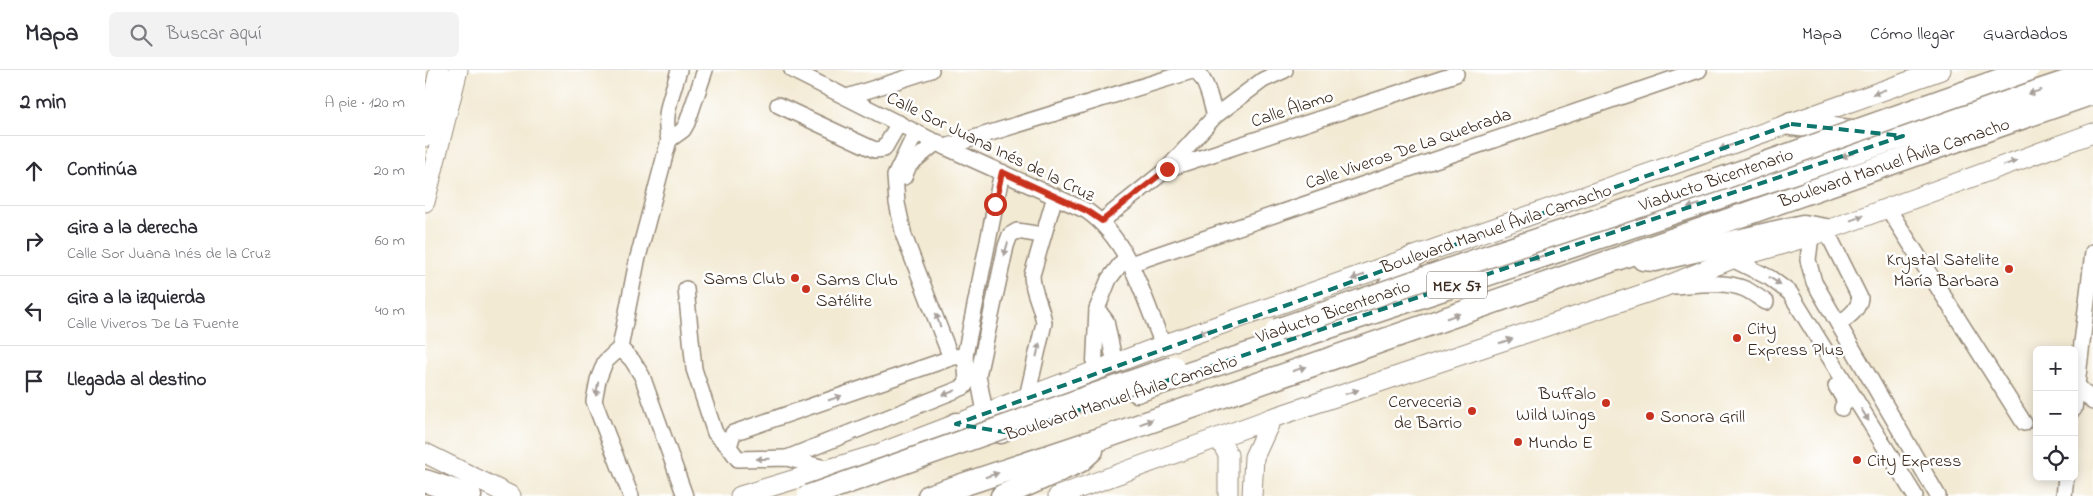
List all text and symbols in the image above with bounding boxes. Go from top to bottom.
search box [109,12,459,57]
text: Mapa [25,17,79,52]
icon: search [127,21,155,49]
text: Buscar aquí [167,21,262,48]
text: Mapa [1802,22,1842,48]
text: Cómo llegar [1870,22,1955,48]
text: Guardados [1983,22,2068,48]
street label: Calle Álamo [1248,84,1337,135]
street label: Calle Sor Juana Inés de la Cruz [881,86,1099,210]
text: 2 min [20,88,66,118]
one-way arrow [1871,88,1886,96]
one-way arrow [2028,89,2043,96]
text: A pie · 120 m [325,91,405,115]
street label: Calle Viveros De La Quebrada [1302,102,1515,197]
street label: Boulevard Manuel Ávila Camacho [1775,112,2014,216]
street label: Viaducto Bicentenario [1635,142,1797,220]
one-way arrow [1718,144,1733,152]
one-way arrow [1840,151,1855,159]
icon: ahead [20,157,48,185]
text: Continúa [67,157,137,184]
route end [1156,158,1179,181]
text: 20 m [374,159,405,183]
one-way arrow [2003,159,2018,167]
street label: Boulevard Manuel Ávila Camacho [1377,178,1616,282]
route start [984,193,1007,216]
one-way arrow [1686,203,1701,210]
one-way arrow [1850,214,1865,221]
text: Gira a la derecha [67,215,198,242]
icon: right [20,227,48,255]
text: 60 m [375,229,405,253]
text: Calle Sor Juana Inés de la Cruz [67,242,271,266]
one-way arrow [1001,242,1009,257]
place label: Krystal Satelite María Barbara [1886,248,2000,295]
one-way arrow [1532,254,1547,261]
marker: Krystal Satelite María Barbara [2003,263,2015,275]
place label: Sams Club [703,267,785,293]
place label: Sams Club Satélite [816,268,898,315]
marker: Sams Club [789,272,801,284]
road number: MEX 57 [1427,272,1487,298]
one-way arrow [1350,273,1365,281]
street label: Viaducto Bicentenario [1252,274,1414,352]
one-way arrow [1769,276,1782,286]
marker: Sams Club Satélite [800,283,812,295]
text: Gira a la izquierda [67,285,205,312]
icon: left [20,297,48,325]
text: 40 m [375,299,405,323]
text: Calle Viveros De La Fuente [67,312,239,336]
one-way arrow [934,312,942,327]
one-way arrow [1446,312,1461,320]
place label: City Express Plus [1747,317,1844,364]
one-way arrow [1197,327,1212,335]
marker: City Express Plus [1731,332,1743,344]
one-way arrow [1499,336,1514,344]
one-way arrow [1034,342,1042,357]
map controls [2033,346,2078,481]
button: + [2033,346,2078,391]
street label: Boulevard Manuel Ávila Camacho [1001,349,1241,449]
one-way arrow [1292,365,1307,372]
icon: arrive [20,367,48,395]
text: Llegada al destino [67,367,206,394]
one-way arrow [592,382,600,398]
place label: Buffalo Wild Wings [1516,382,1596,430]
one-way arrow [1344,387,1359,395]
one-way arrow [941,389,956,397]
place label: Cerveceria de Barrio [1388,390,1462,437]
button: − [2033,391,2078,436]
one-way arrow [828,394,843,402]
marker: Buffalo Wild Wings [1600,397,1612,409]
marker: Cerveceria de Barrio [1466,405,1478,417]
place label: Sonora Grill [1660,405,1745,431]
one-way arrow [1861,409,1870,422]
marker: Sonora Grill [1644,410,1656,422]
one-way arrow [1139,418,1154,426]
place label: Mundo E [1528,431,1593,457]
marker: Mundo E [1512,436,1524,448]
button: locate [2033,436,2078,481]
place label: City Express [1867,449,1961,475]
marker: City Express [1851,454,1863,466]
one-way arrow [755,455,771,463]
one-way arrow [985,471,1000,479]

